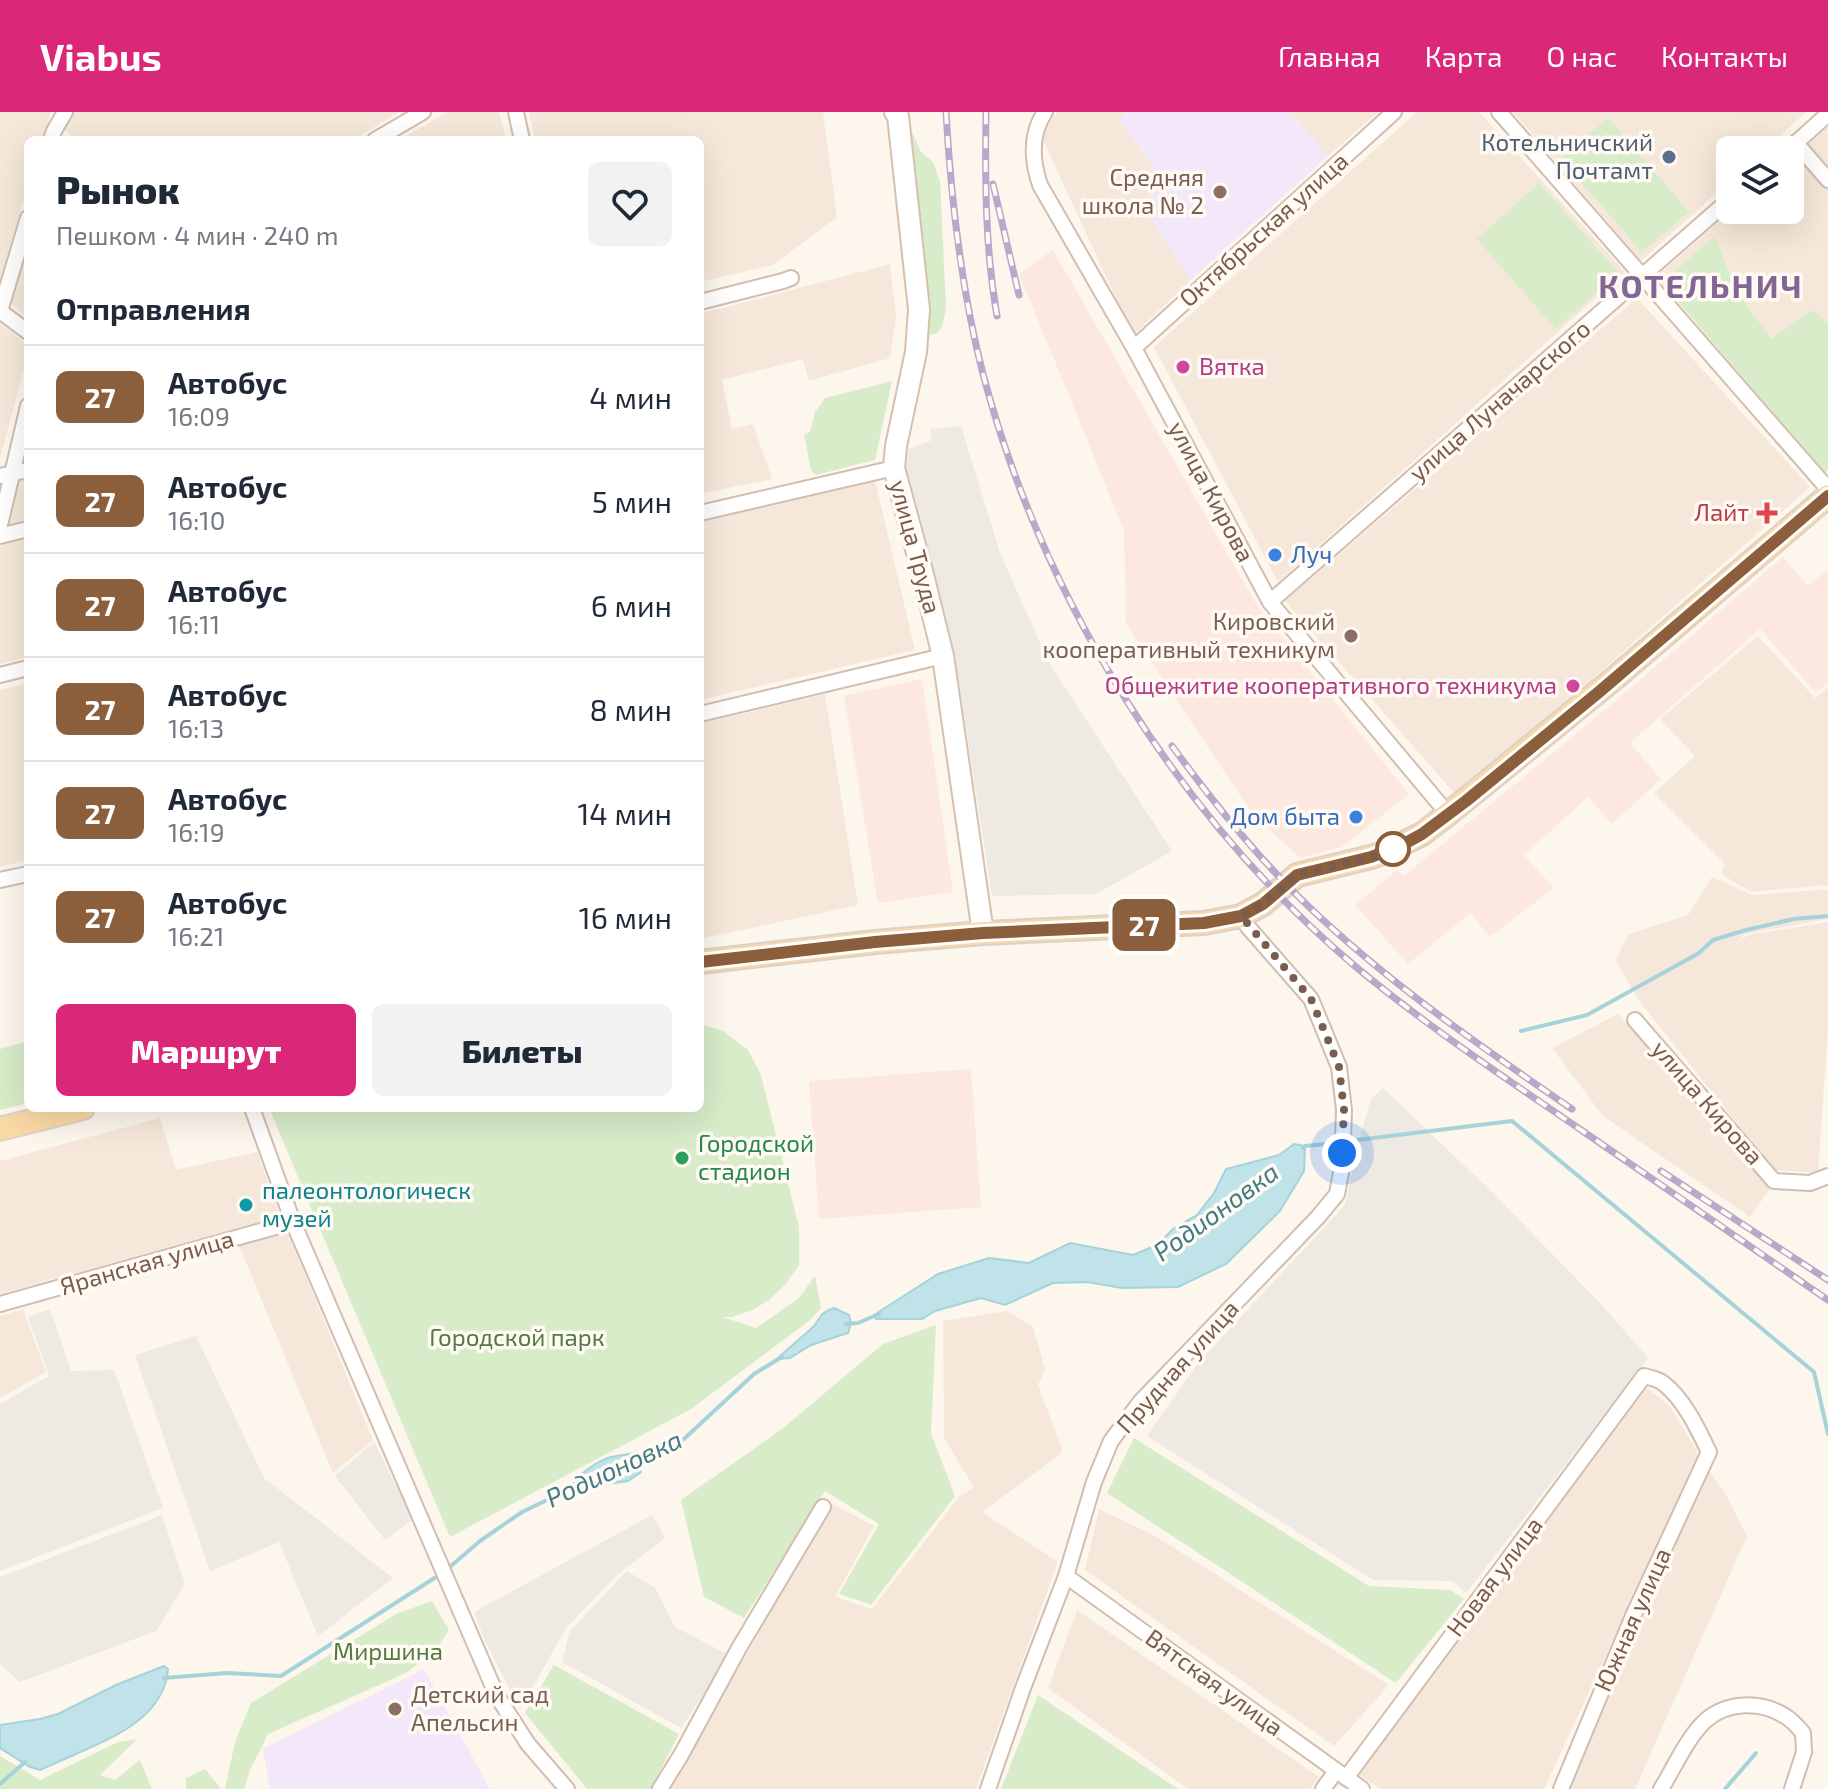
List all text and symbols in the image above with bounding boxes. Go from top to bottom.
text: Viabus [40,33,162,79]
text: Главная [1278,39,1381,73]
text: Карта [1425,39,1503,73]
text: О нас [1547,39,1617,73]
text: Контакты [1661,39,1788,73]
place label: Котельничский Почтамт [1481,127,1653,184]
map controls [1716,136,1804,224]
button: layers [1716,136,1804,224]
street label: Октябрьская улица [1173,145,1354,313]
marker: Котельничский Почтамт [1660,148,1678,166]
button: heart [588,162,672,246]
place label: Средняя школа № 2 [1082,162,1204,219]
text: Рынок [56,166,180,212]
marker: Средняя школа № 2 [1211,183,1229,201]
text: Пешком · 4 мин · 240 m [56,219,338,250]
district label: КОТЕЛЬНИЧ [1598,266,1804,304]
text: Отправления [56,290,251,326]
street label: улица Луначарского [1402,313,1596,487]
place label: Вятка [1199,351,1265,380]
marker: Вятка [1174,358,1192,376]
text: Автобус [168,364,287,400]
text: 4 мин [589,379,672,415]
text: 27 [84,380,116,414]
text: 16:09 [168,400,230,431]
street label: улица Кирова [1162,416,1262,567]
text: Автобус [168,468,287,504]
street label: улица Труда [884,477,948,617]
text: 5 мин [592,483,672,519]
text: 27 [84,484,116,518]
place label: Лайт [1694,497,1749,526]
marker: Лайт [1756,502,1778,524]
text: 16:10 [168,504,225,535]
place label: Луч [1291,539,1332,569]
marker: Луч [1266,546,1284,564]
text: Автобус [168,572,287,608]
text: 6 мин [591,587,672,623]
text: 27 [84,588,116,622]
place label: Кировский кооперативный техникум [1042,606,1335,664]
text: 16:11 [168,608,220,639]
marker: Кировский кооперативный техникум [1342,627,1360,645]
place label: Общежитие кооперативного техникума [1105,670,1557,700]
text: Автобус [168,676,287,712]
marker: Общежитие кооперативного техникума [1564,677,1582,695]
text: 8 мин [590,691,672,727]
text: 27 [84,692,116,726]
text: 16:13 [168,712,224,743]
text: Автобус [168,780,287,816]
text: 14 мин [577,795,672,831]
text: 27 [84,796,116,830]
place label: Дом быта [1230,801,1340,830]
marker: Дом быта [1347,808,1365,826]
text: 16:19 [168,816,225,847]
unlabelled marker [1376,832,1410,866]
text: Автобус [168,884,287,920]
text: 16 мин [579,899,672,935]
line badge: 27 [1108,899,1180,951]
text: 27 [84,900,116,934]
text: 27 [1128,908,1160,942]
text: 16:21 [168,920,224,951]
button: Маршрут [56,1004,356,1096]
button: Билеты [372,1004,672,1096]
street label: улица Кирова [1646,1034,1770,1171]
place label: Городской стадион [698,1128,814,1185]
your location [1322,1133,1362,1173]
marker: Городской стадион [673,1149,691,1167]
water label: Родионовка [1147,1155,1284,1267]
place label: палеонтологическ музей [262,1175,471,1233]
marker: палеонтологическ музей [237,1196,255,1214]
street label: Яранская улица [56,1223,237,1301]
street label: Прудная улица [1110,1294,1245,1439]
park label: Городской парк [429,1322,605,1351]
water label: Родионовка [540,1423,687,1513]
street label: Новая улица [1440,1511,1549,1642]
street label: Южная улица [1587,1543,1677,1696]
street label: Вятская улица [1140,1622,1289,1742]
park label: Миршина [333,1636,443,1665]
place label: Детский сад Апельсин [411,1679,549,1736]
marker: Детский сад Апельсин [386,1700,404,1718]

